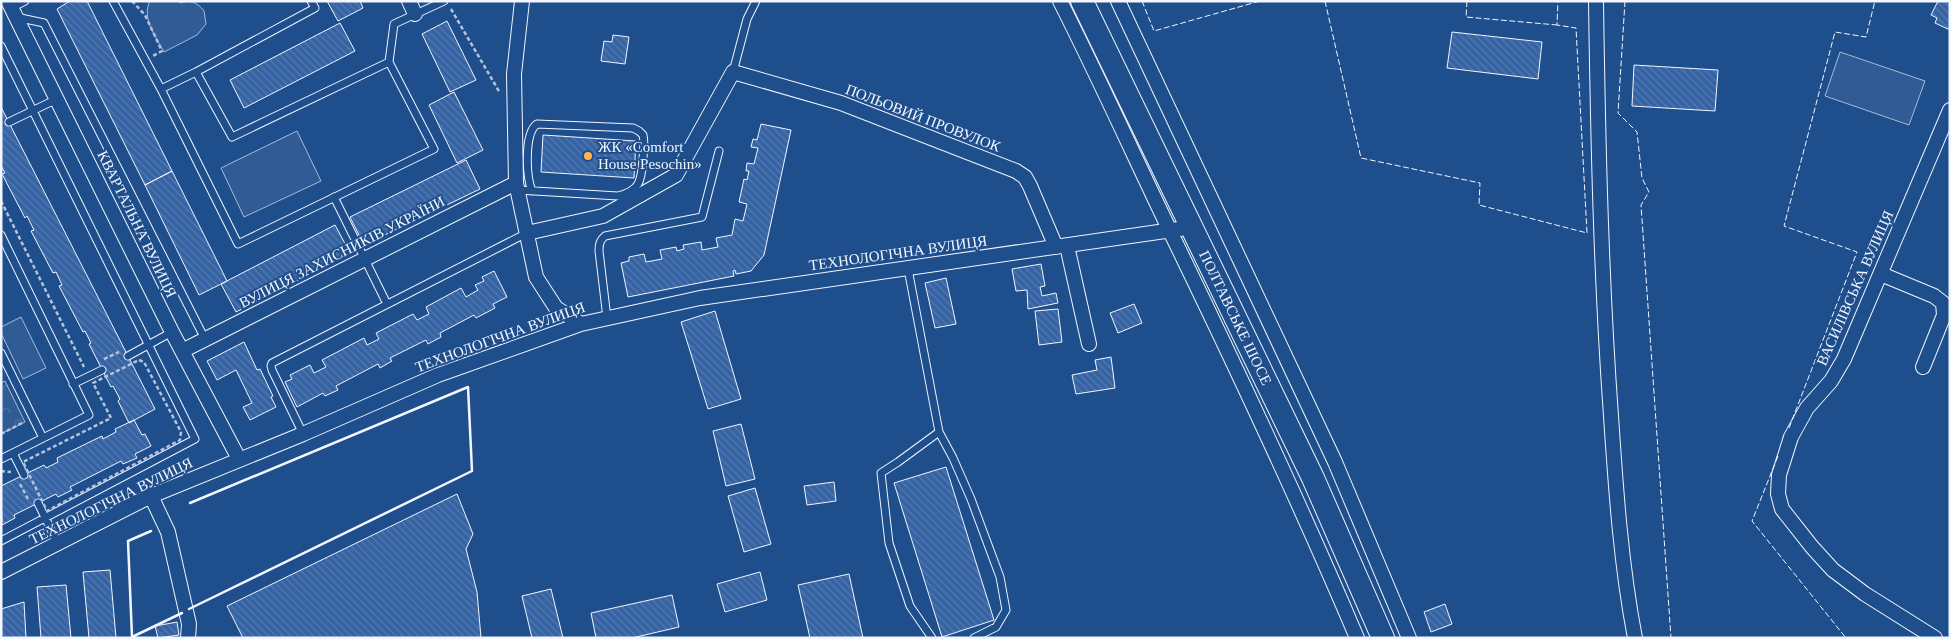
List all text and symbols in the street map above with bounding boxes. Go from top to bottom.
street label: ПОЛЬОВИЙ ПРОВУЛОК [843,81,1004,155]
place label: ЖК «Comfort House Pesochin» [598,139,702,172]
street label: КВАРТАЛЬНА ВУЛИЦЯ [94,148,180,300]
marker: ЖК «Comfort House Pesochin» [582,150,594,162]
street label: ВУЛИЦЯ ЗАХИСНИКІВ УКРАЇНИ [237,193,447,311]
street label: ВАСИЛІВСЬКА ВУЛИЦЯ [1814,208,1896,368]
street label: ТЕХНОЛОГІЧНА ВУЛИЦЯ [808,233,988,273]
street label: ПОЛТАВСЬКЕ ШОСЕ [1196,248,1275,388]
street label: ТЕХНОЛОГІЧНА ВУЛИЦЯ [413,299,587,375]
street label: ТЕХНОЛОГІЧНА ВУЛИЦЯ [27,454,195,548]

